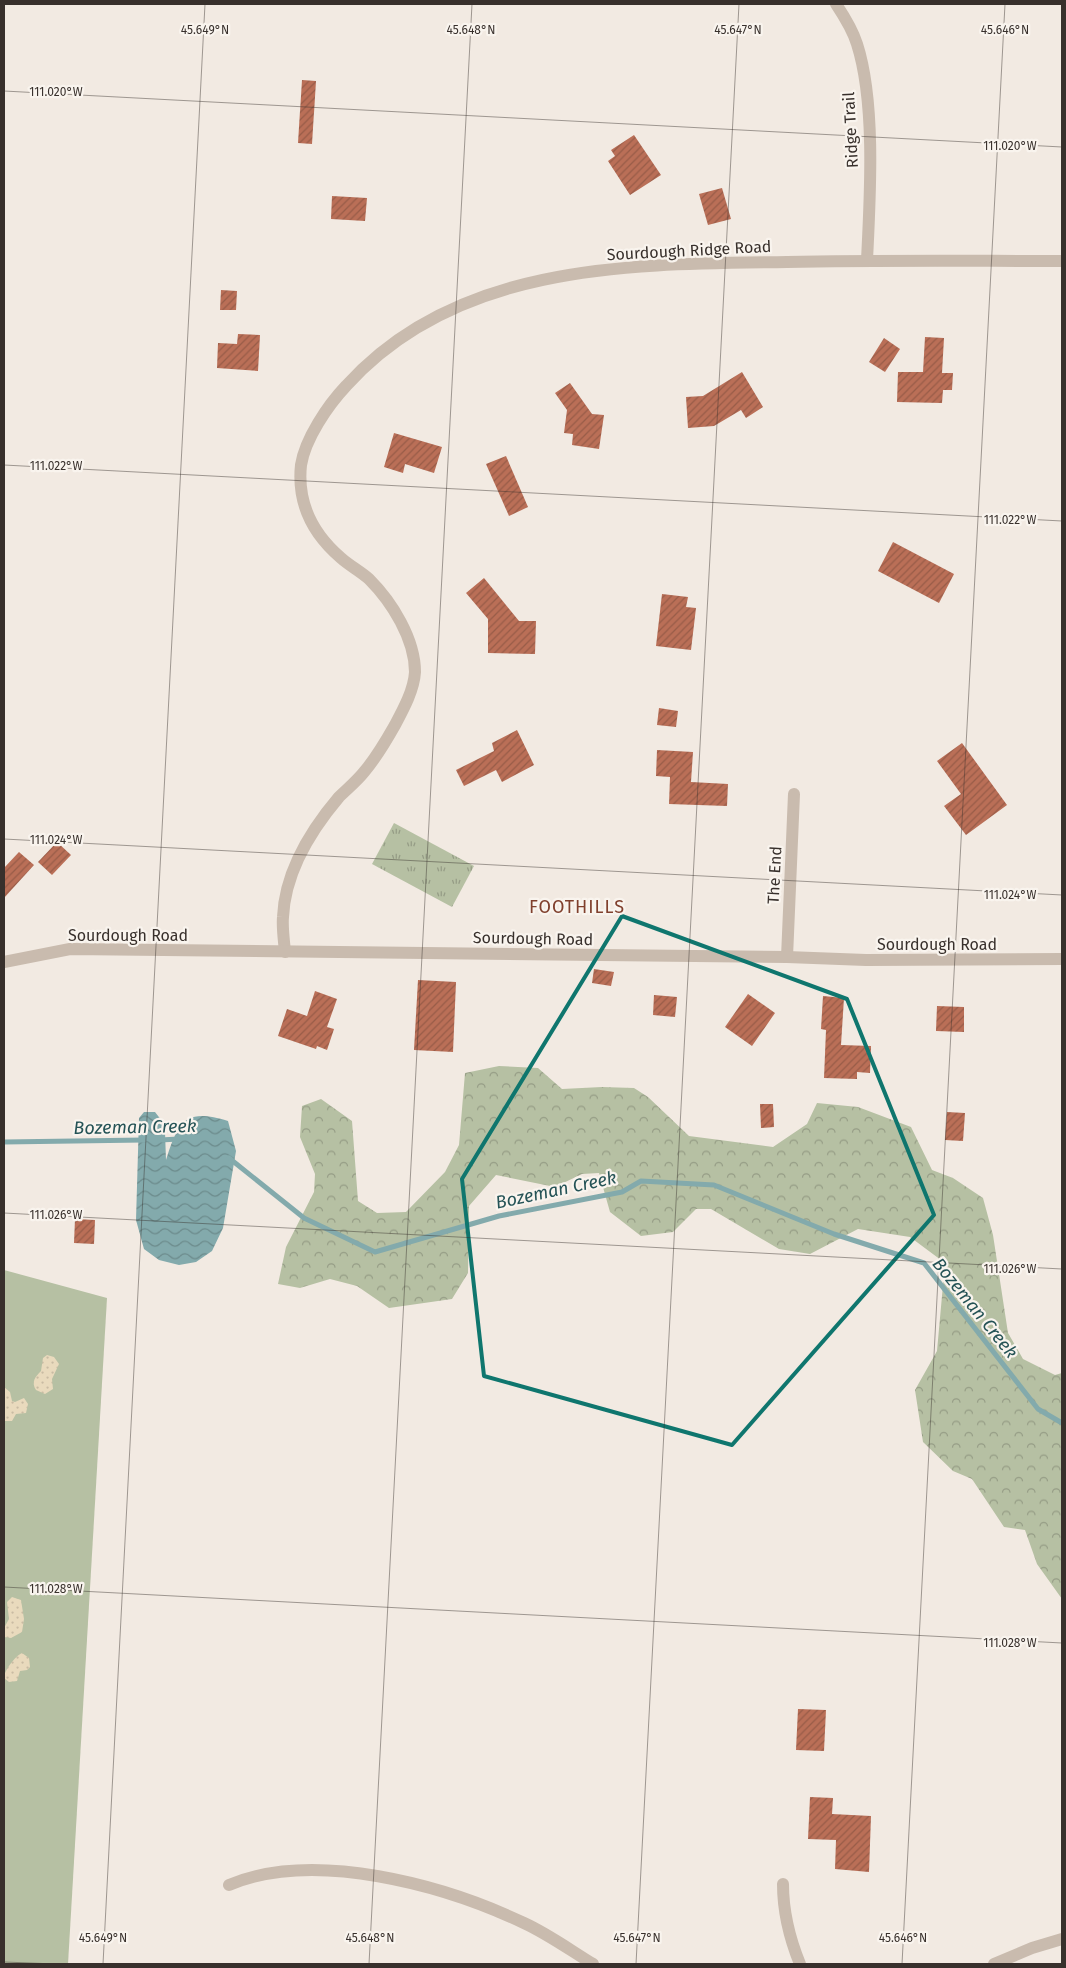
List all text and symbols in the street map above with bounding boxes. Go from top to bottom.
text: 45.649°N [181,23,229,37]
text: 45.648°N [447,23,495,37]
text: 45.647°N [714,23,762,37]
text: 45.646°N [981,23,1029,37]
text: 111.020°W [29,85,83,99]
street label: Ridge Trail [839,91,862,168]
text: 111.020°W [983,139,1037,153]
street label: Sourdough Ridge Road [606,237,772,264]
text: 111.022°W [30,459,82,473]
text: 111.022°W [984,513,1036,527]
text: 111.024°W [30,833,82,847]
street label: The End [763,846,786,904]
text: 111.024°W [984,888,1036,902]
district label: FOOTHILLS [529,896,625,918]
street label: Sourdough Road [68,926,188,945]
street label: Sourdough Road [473,928,593,949]
street label: Sourdough Road [877,935,997,954]
water label: Bozeman Creek [73,1115,197,1139]
water label: Bozeman Creek [494,1166,619,1214]
text: 111.026°W [30,1208,83,1222]
water label: Bozeman Creek [928,1253,1022,1363]
text: 111.026°W [984,1262,1037,1276]
text: 111.028°W [29,1582,83,1596]
text: 111.028°W [983,1636,1037,1650]
text: 45.649°N [79,1931,127,1945]
text: 45.648°N [346,1931,394,1945]
text: 45.647°N [613,1931,661,1945]
text: 45.646°N [879,1931,927,1945]

